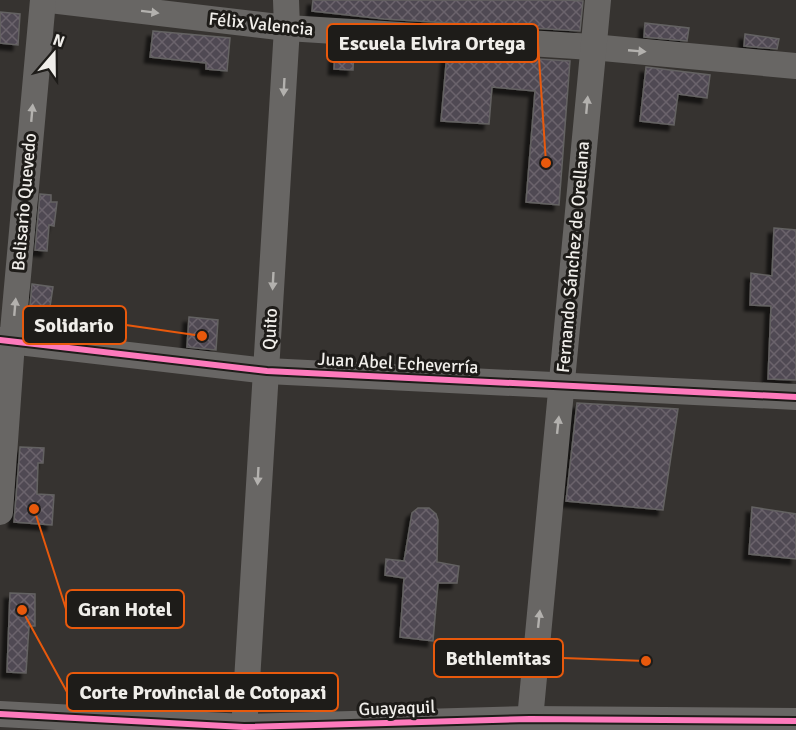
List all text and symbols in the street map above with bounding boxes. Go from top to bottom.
one-way arrow [141,7,160,17]
street label: Félix Valencia [207,8,315,40]
north arrow [24,24,84,84]
callout: Escuela Elvira Ortega [327,24,538,62]
text: N [50,30,67,52]
text: Escuela Elvira Ortega [339,31,526,56]
one-way arrow [628,46,647,56]
one-way arrow [279,77,289,96]
one-way arrow [582,96,592,115]
one-way arrow [27,103,37,122]
street label: Belisario Quevedo [7,132,41,272]
street label: Fernando Sánchez de Orellana [552,140,594,374]
one-way arrow [268,272,277,291]
one-way arrow [10,298,20,317]
callout: Solidario [23,306,126,344]
street label: Quito [258,308,282,350]
text: Solidario [34,313,114,338]
street label: Juan Abel Echeverría [317,348,479,378]
one-way arrow [553,415,563,434]
one-way arrow [254,466,263,485]
callout: Gran Hotel [66,590,184,628]
text: Gran Hotel [78,597,172,622]
one-way arrow [534,609,544,628]
callout: Bethlemitas [434,639,563,677]
text: Bethlemitas [445,646,551,671]
callout: Corte Provincial de Cotopaxi [67,673,338,711]
text: Corte Provincial de Cotopaxi [79,680,327,705]
street label: Guayaquil [358,696,436,720]

